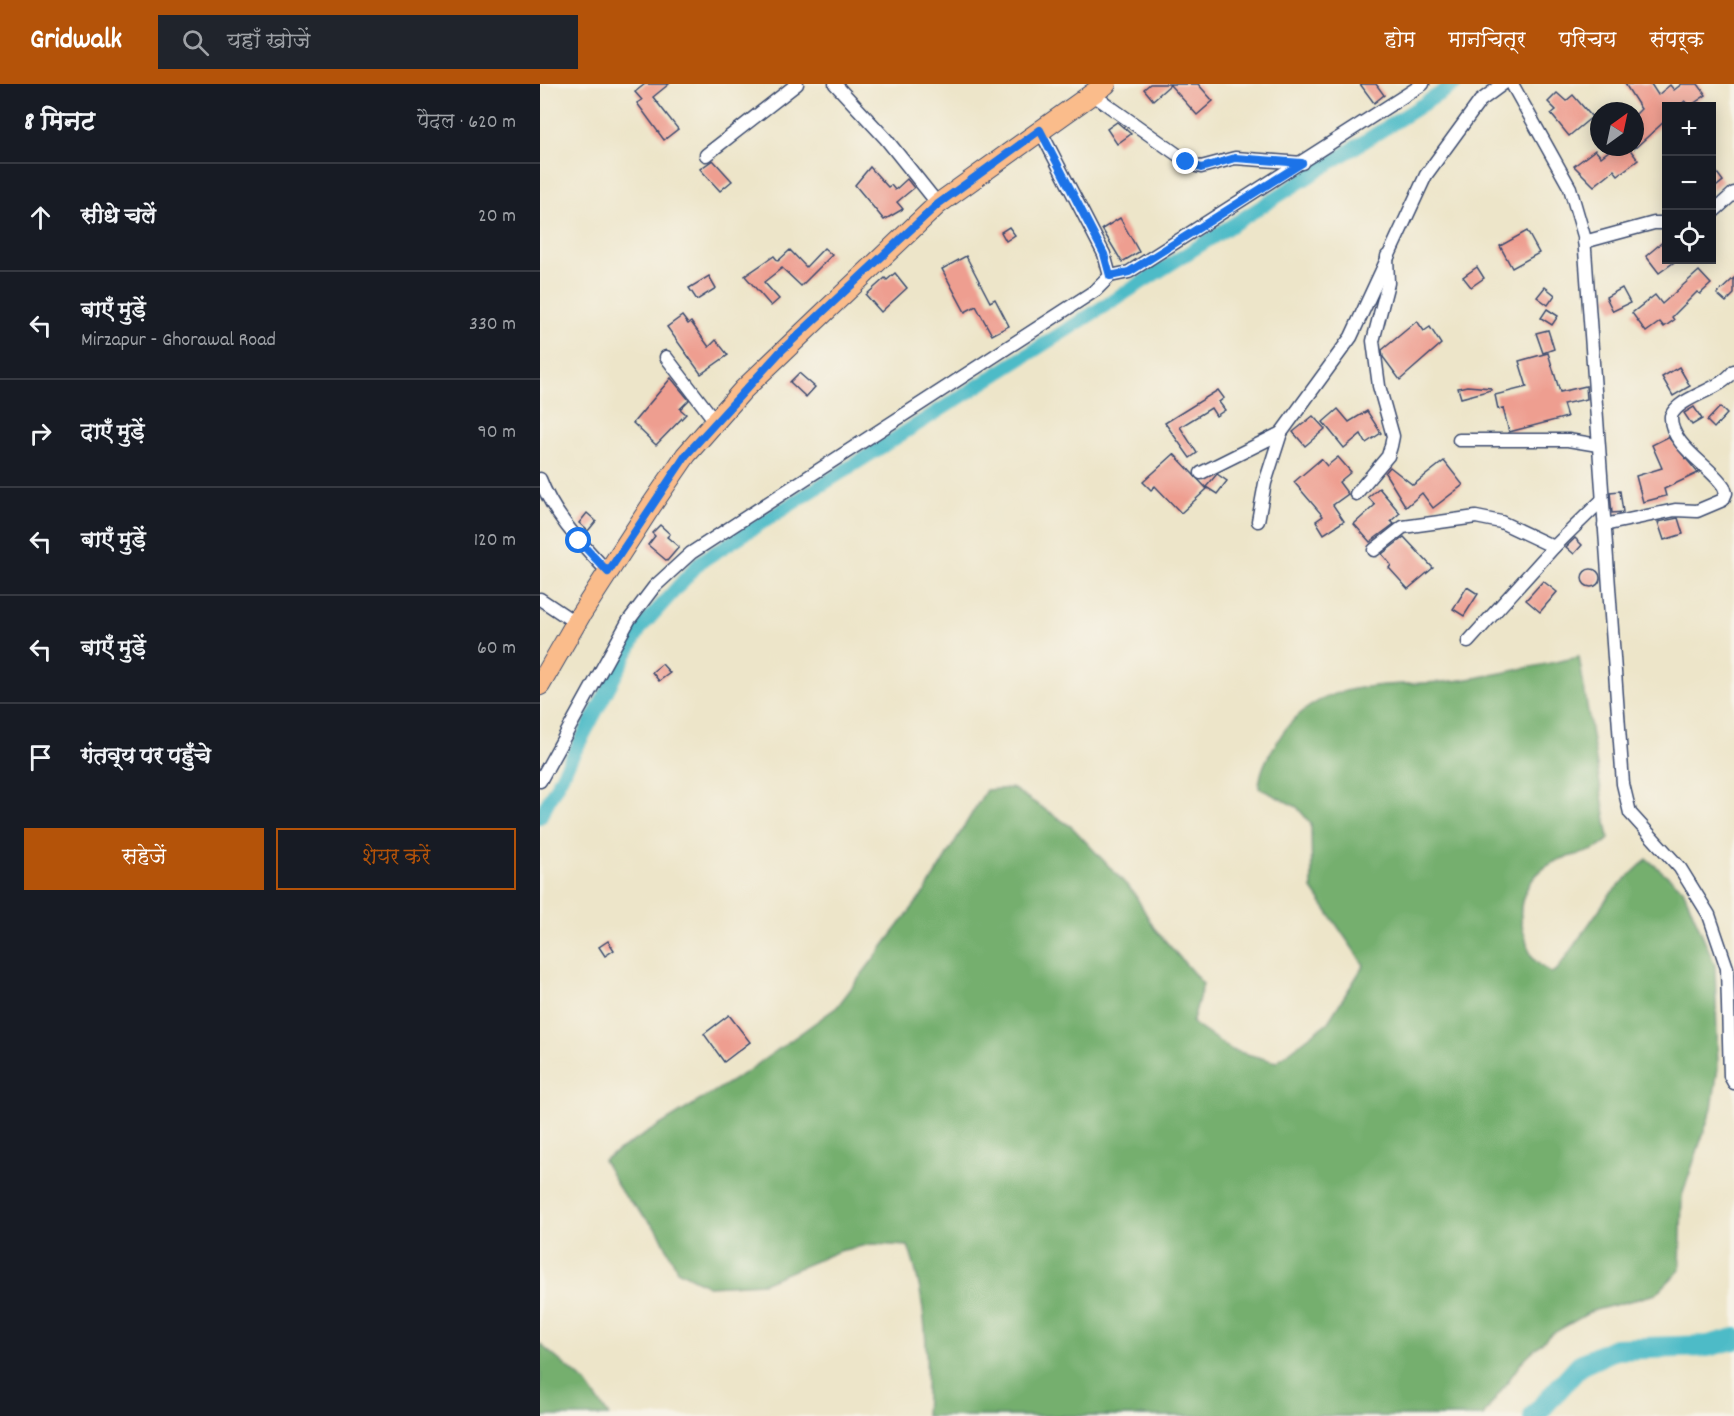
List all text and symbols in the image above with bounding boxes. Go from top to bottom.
search box [158,15,578,69]
text: Gridwalk [30,22,122,62]
icon: search [179,26,212,59]
text: यहाँ खोजें [227,27,310,58]
text: होम [1384,27,1415,57]
text: मानचित्र [1448,27,1526,57]
text: परिचय [1559,27,1616,57]
text: संपर्क [1649,27,1704,57]
north arrow [1590,102,1644,156]
map controls [1662,102,1716,264]
button: + [1662,102,1716,156]
text: 8 मिनट [24,105,95,142]
text: पैदल · 620 m [417,109,516,137]
route end [1172,148,1198,174]
button: − [1662,156,1716,210]
icon: ahead [24,201,57,234]
text: सीधे चलें [81,202,156,233]
text: 20 m [478,203,516,231]
button: locate [1662,210,1716,264]
text: बाएँ मुड़ें [81,296,146,327]
icon: left [24,309,57,342]
text: 330 m [469,311,516,339]
text: Mirzapur - Ghorawal Road [81,327,276,355]
icon: right [24,417,57,450]
text: दाएँ मुड़ें [81,418,145,449]
text: 90 m [478,419,516,447]
icon: left [24,525,57,558]
text: बाएँ मुड़ें [81,526,146,557]
text: 120 m [474,527,516,555]
route start [565,527,591,553]
icon: left [24,633,57,666]
text: बाएँ मुड़ें [81,634,146,665]
text: 60 m [477,635,516,663]
icon: arrive [24,741,57,774]
text: गंतव्य पर पहुँचे [81,742,211,773]
button: सहेजें [24,828,264,890]
button: शेयर करें [276,828,516,890]

